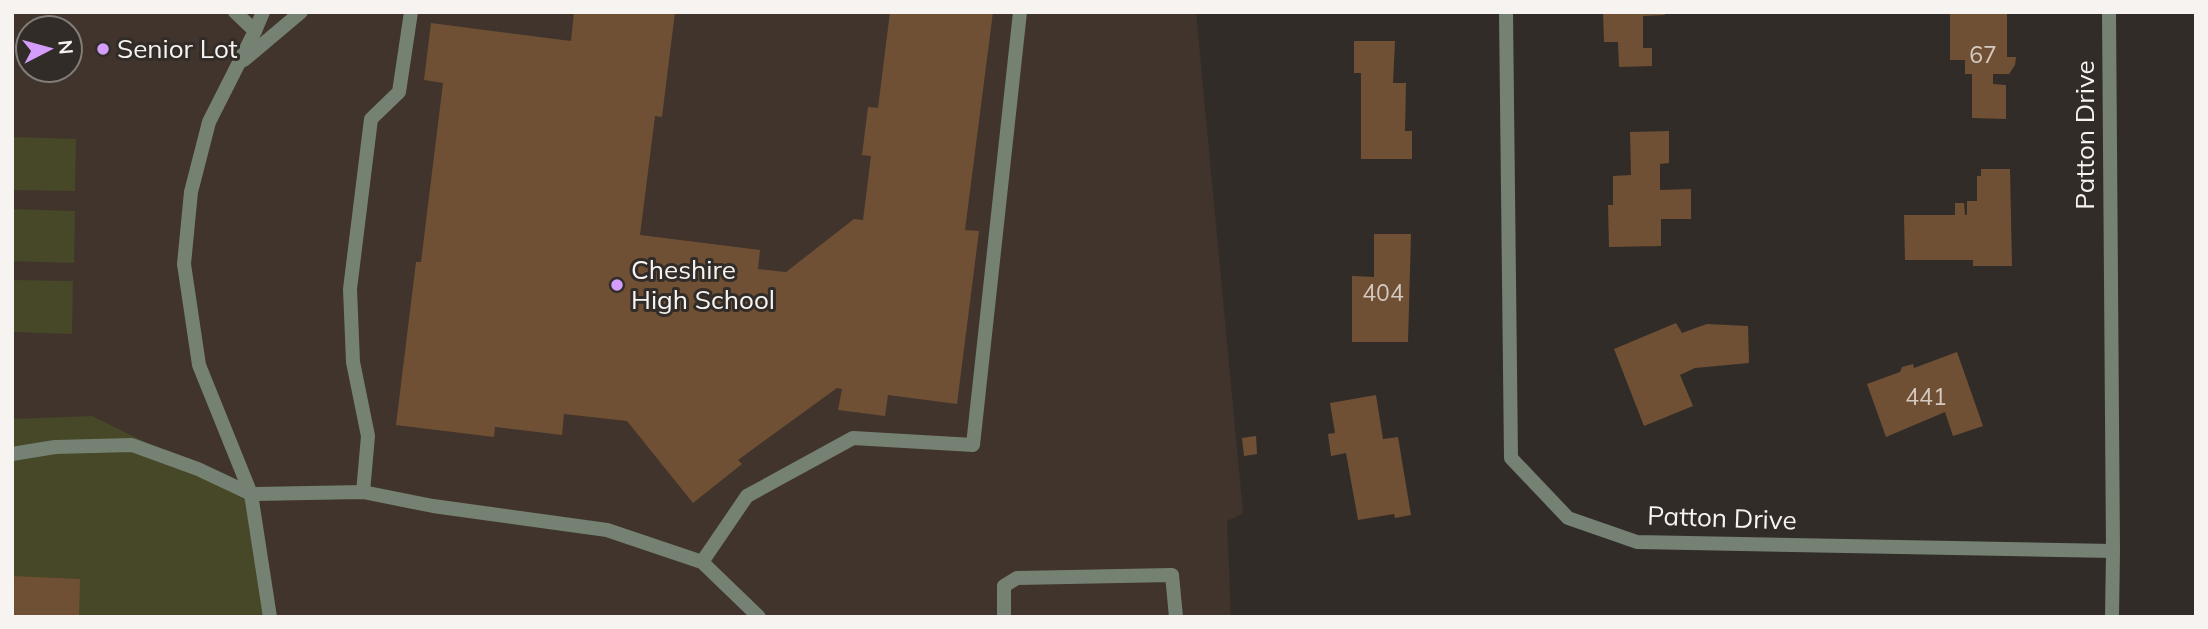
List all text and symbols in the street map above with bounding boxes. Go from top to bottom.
north arrow [14,14,84,84]
place label: Senior Lot [117,32,238,65]
text: N [53,39,79,56]
house number: 67 [1969,40,1997,69]
marker: Senior Lot [95,41,111,57]
street label: Patton Drive [2068,60,2101,210]
place label: Cheshire High School [631,253,775,316]
marker: Cheshire High School [609,277,625,293]
house number: 404 [1362,278,1404,307]
house number: 441 [1905,382,1947,411]
street label: Patton Drive [1647,498,1797,537]

